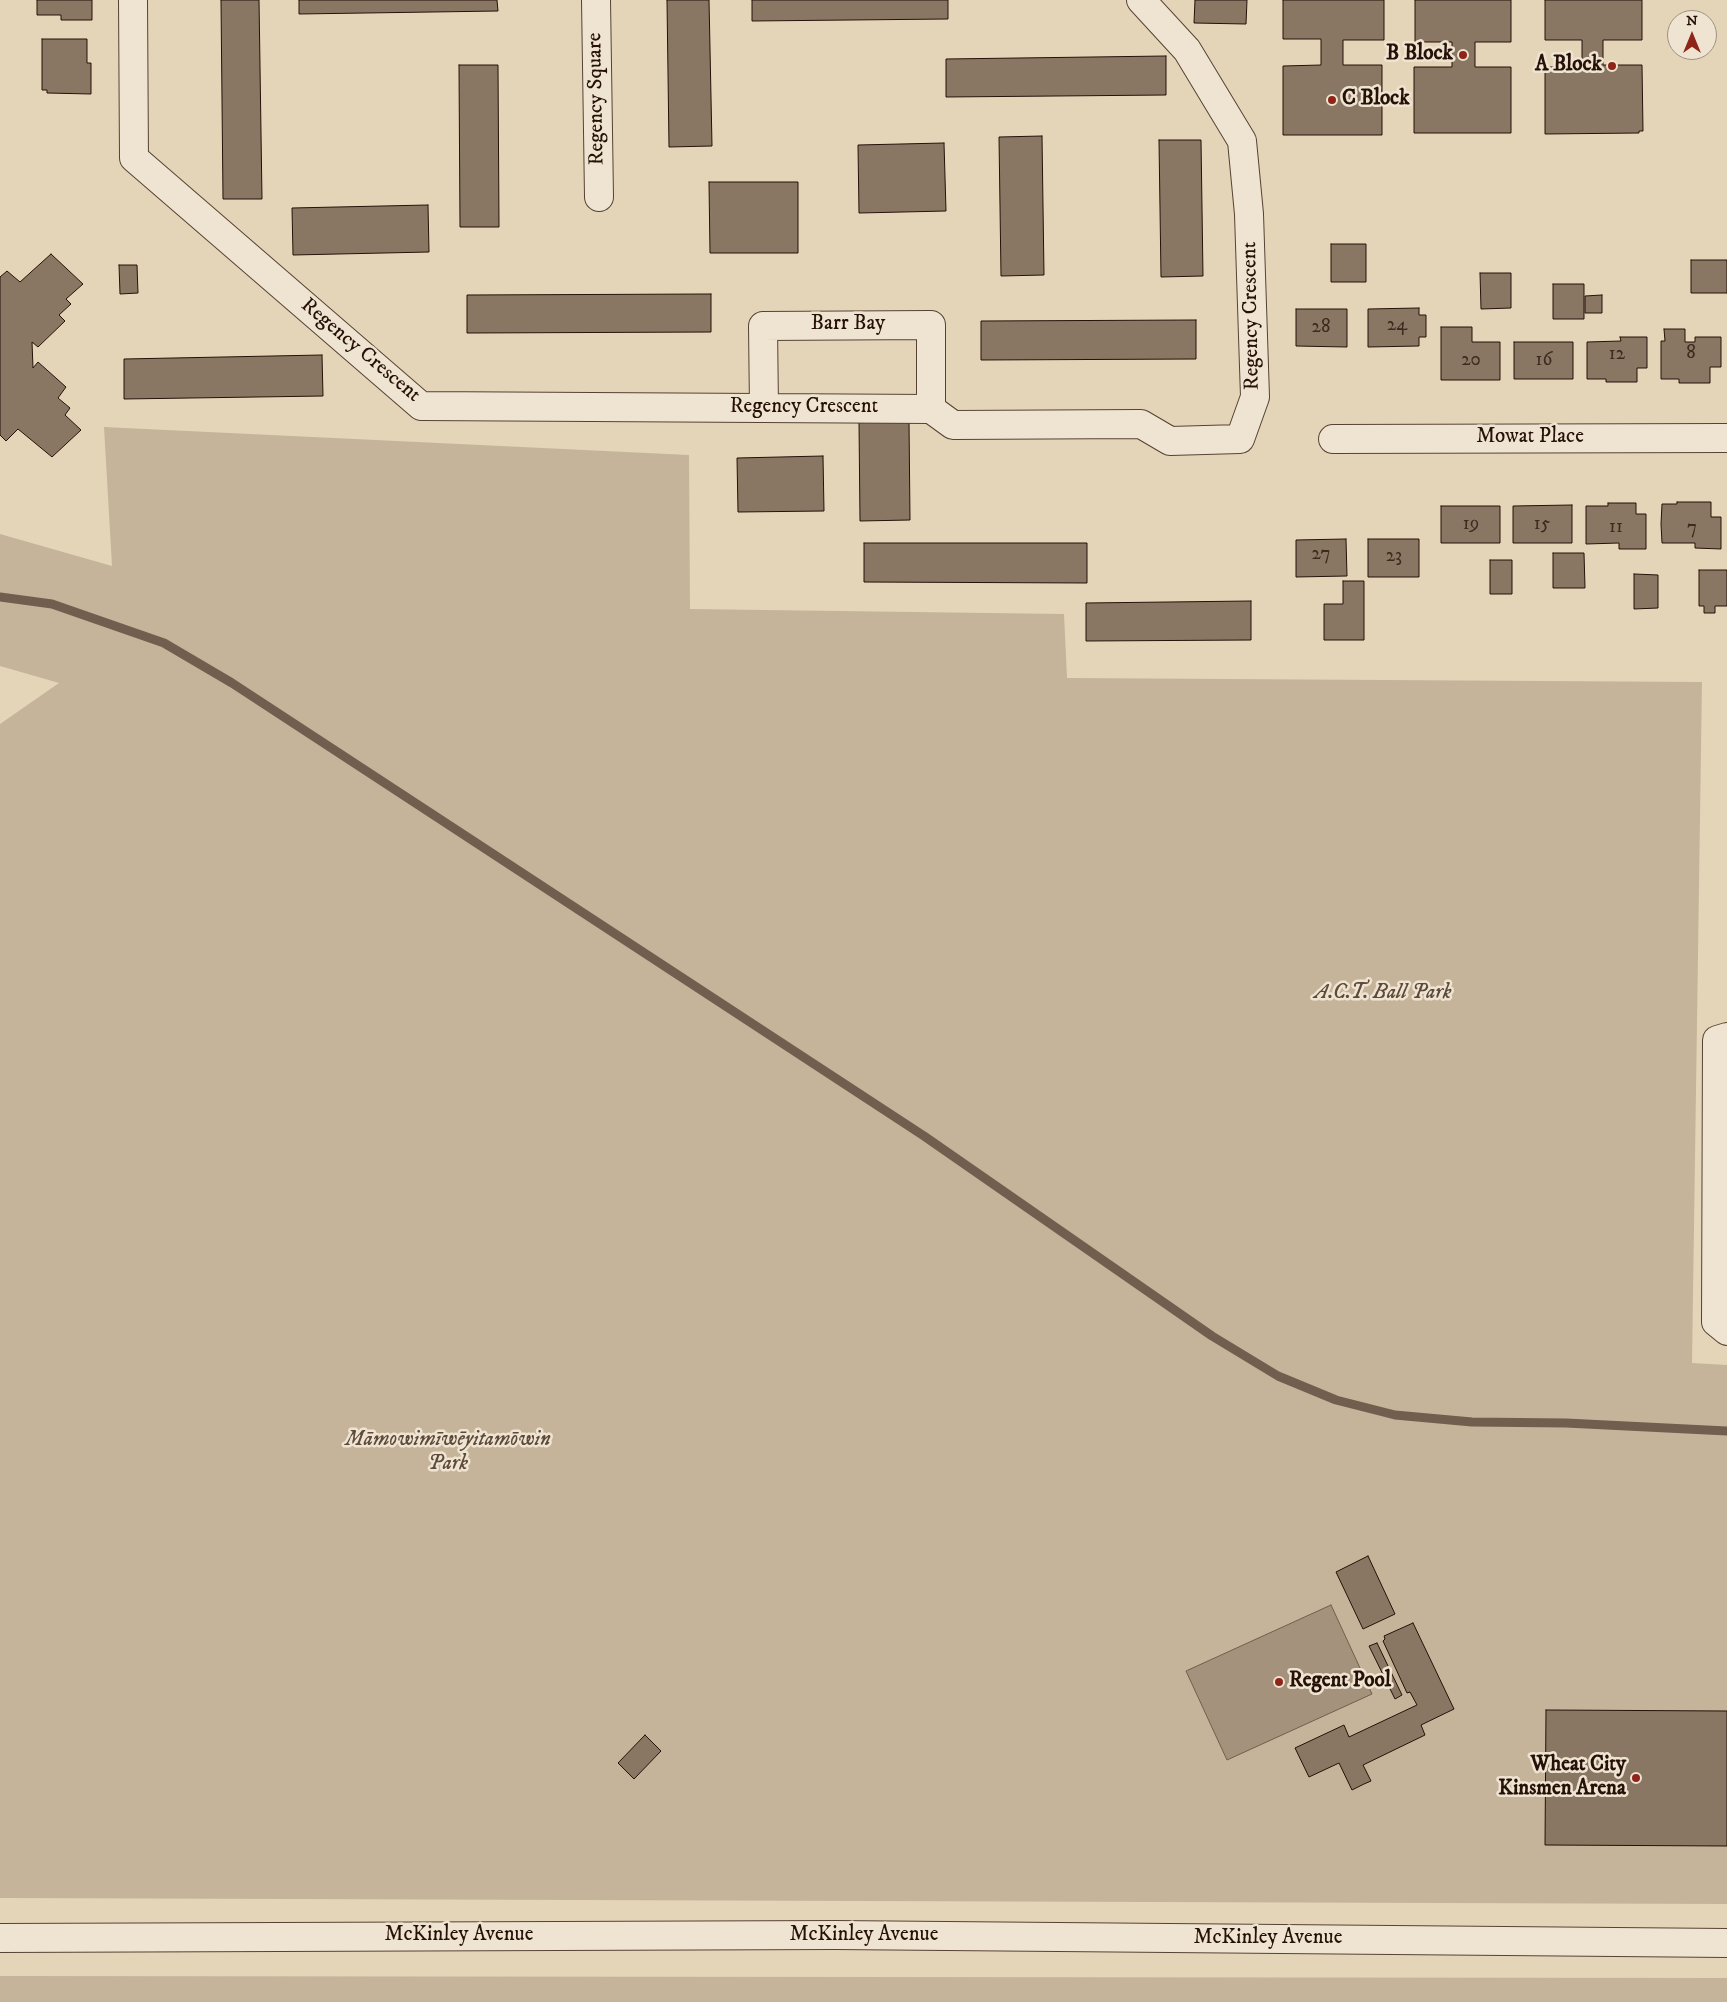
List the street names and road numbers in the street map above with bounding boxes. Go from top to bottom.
street label: Regency Square [583,32,611,166]
street label: Regency Crescent [1238,241,1266,391]
street label: Regency Crescent [295,294,425,408]
street label: Barr Bay [811,312,885,338]
street label: Regency Crescent [730,395,878,421]
street label: Mowat Place [1476,425,1584,451]
street label: McKinley Avenue [385,1923,533,1949]
street label: McKinley Avenue [790,1923,938,1949]
street label: McKinley Avenue [1194,1926,1342,1952]

